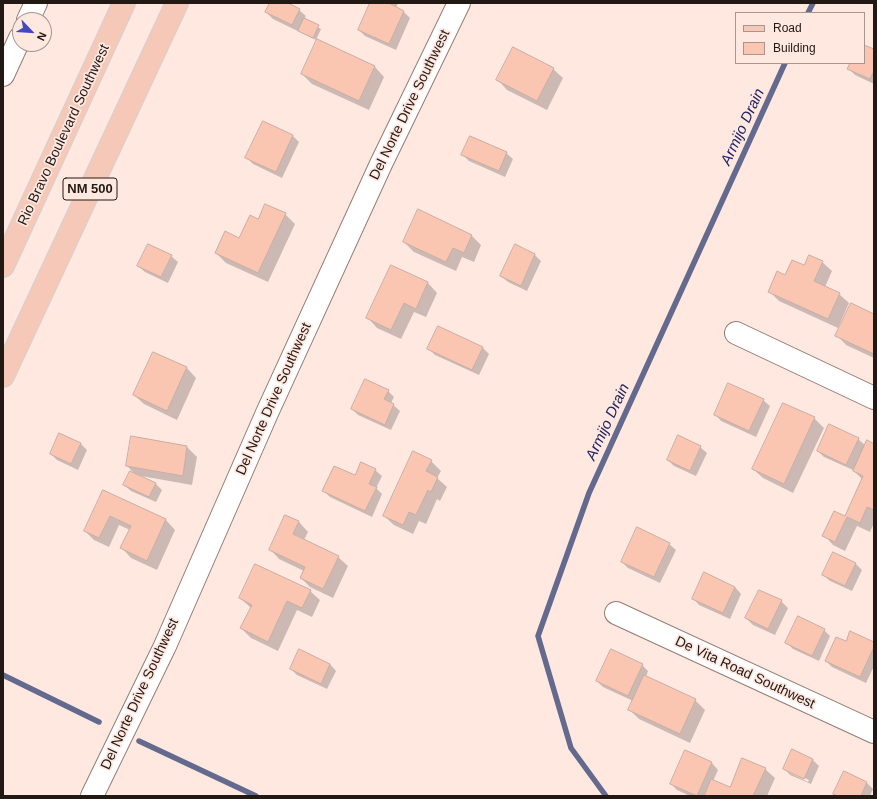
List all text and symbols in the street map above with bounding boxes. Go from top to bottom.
north arrow [12,12,52,52]
legend [735,12,865,64]
text: Road [773,21,802,35]
street label: Del Norte Drive Southwest [366,27,454,183]
text: N [35,31,49,43]
text: Building [773,41,816,55]
street label: Rio Bravo Boulevard Southwest [15,42,113,228]
water label: Armijo Drain [717,86,769,168]
road number: NM 500 [63,178,117,200]
street label: Del Norte Drive Southwest [233,320,315,478]
water label: Armijo Drain [582,381,634,463]
street label: Del Norte Drive Southwest [98,616,182,772]
street label: De Vita Road Southwest [672,633,818,713]

